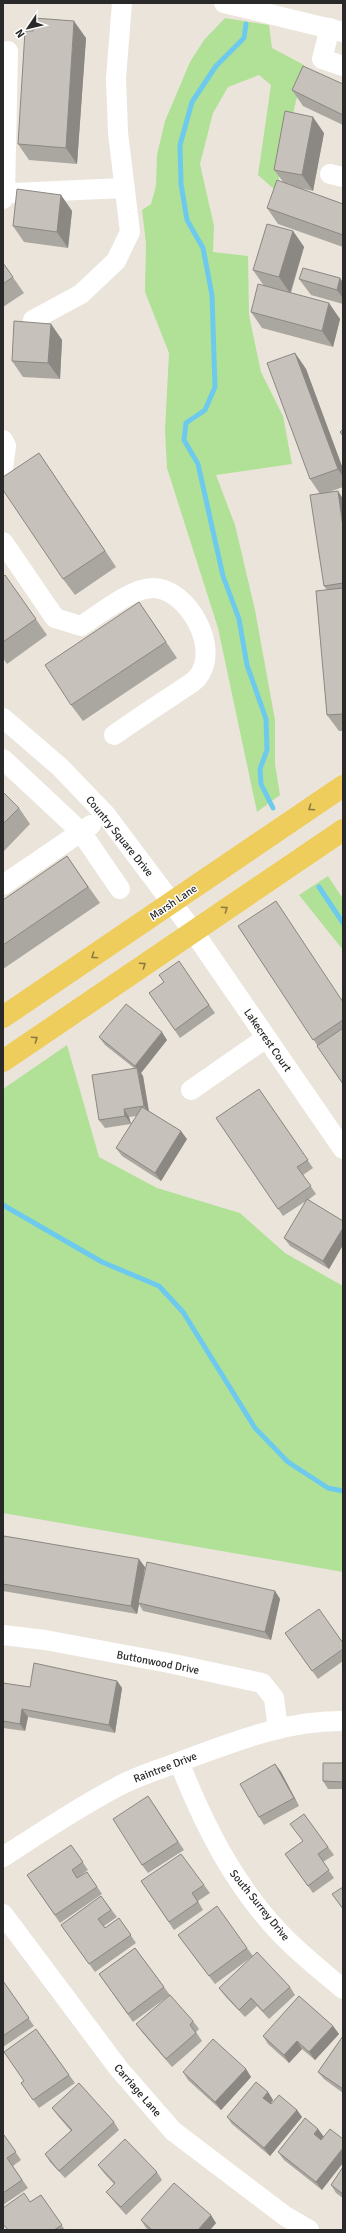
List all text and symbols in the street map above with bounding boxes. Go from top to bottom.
north arrow [8,8,48,48]
text: N [13,27,28,40]
street label: Country Square Drive [83,793,156,879]
one-way arrow [308,803,315,811]
street label: Marsh Lane [147,882,199,923]
one-way arrow [221,907,228,914]
one-way arrow [91,951,98,958]
one-way arrow [138,963,145,970]
street label: Lakecrest Court [241,1006,294,1074]
one-way arrow [31,1036,38,1044]
street label: Buttonwood Drive [115,1648,200,1677]
street label: Raintree Drive [132,1749,199,1786]
street label: South Surrey Drive [227,1867,292,1943]
street label: Carriage Lane [111,2061,164,2119]

